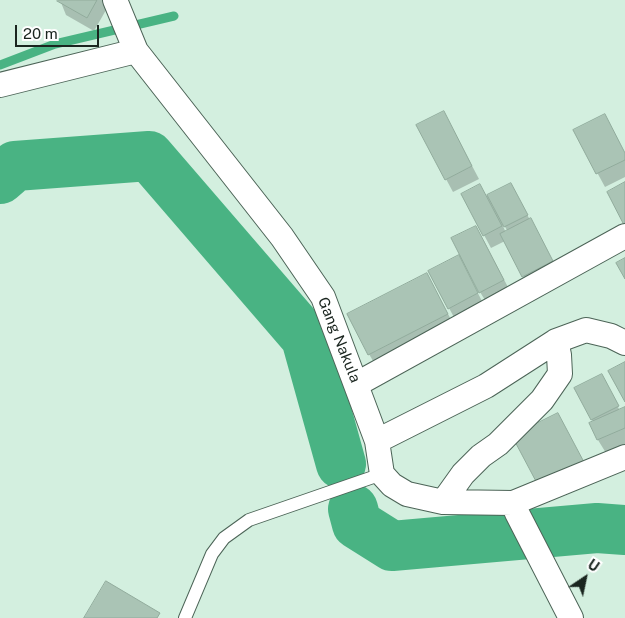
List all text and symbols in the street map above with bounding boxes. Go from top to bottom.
scale bar [18,15,101,47]
text: 20 m [23,25,58,42]
street label: Gang Nakula [314,295,364,385]
north arrow [560,553,610,603]
text: U [585,556,602,575]

